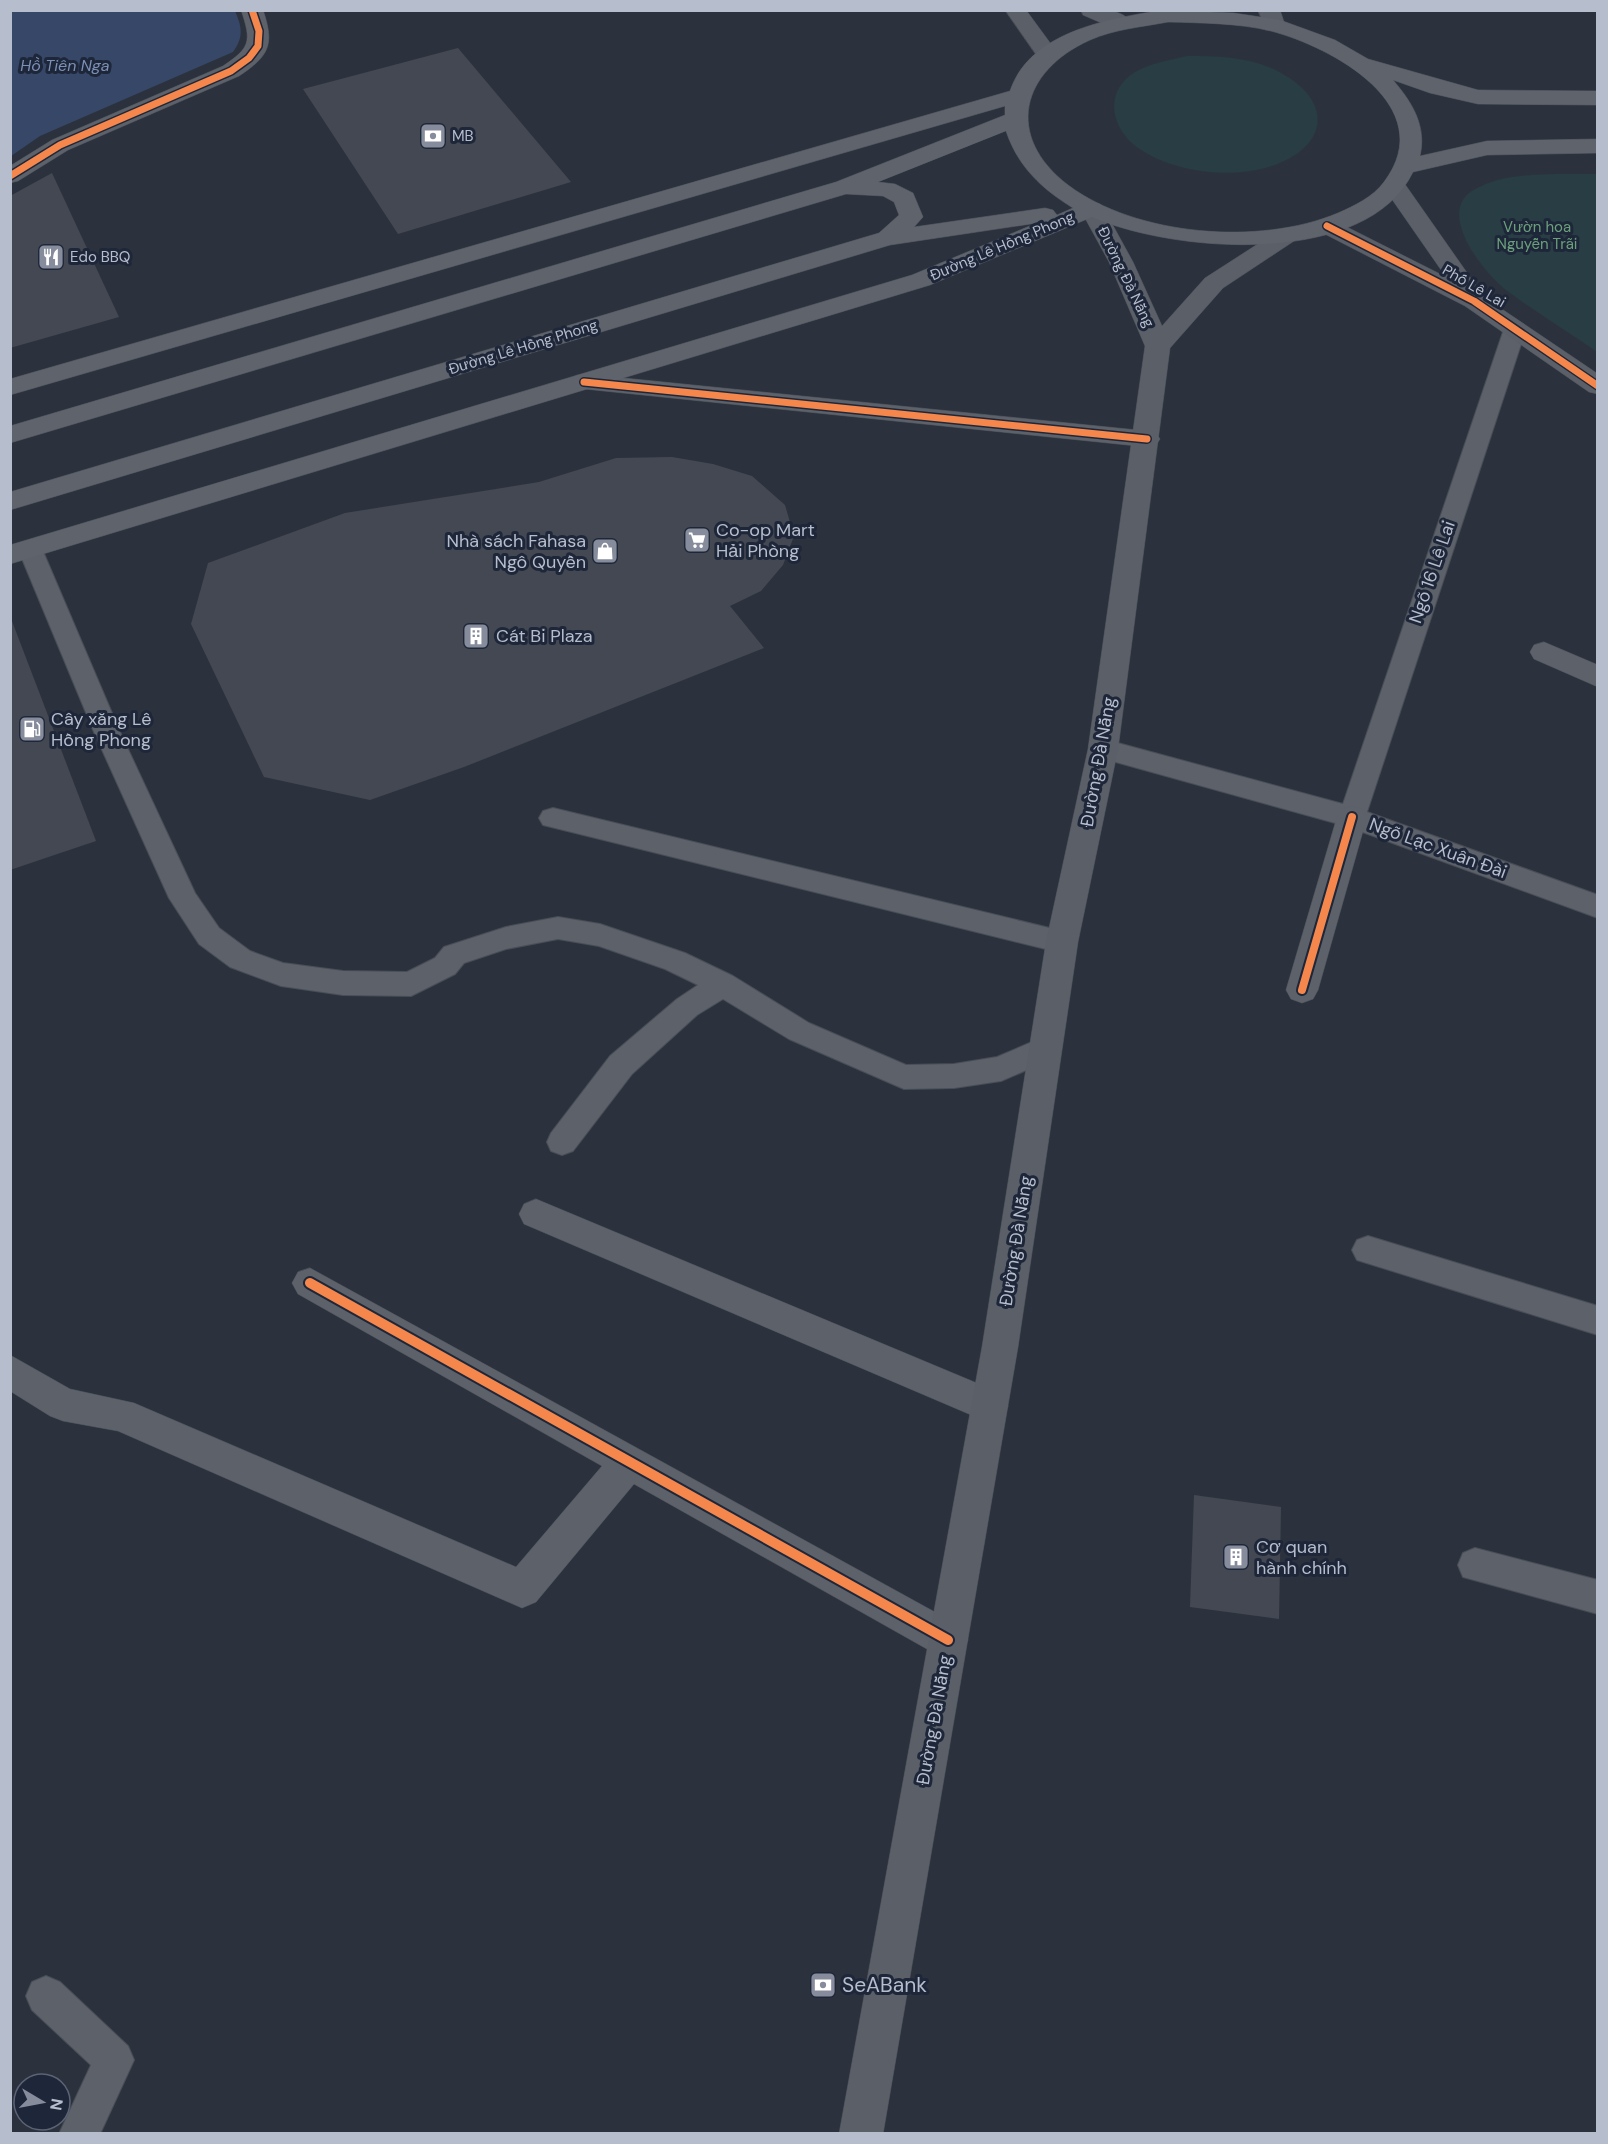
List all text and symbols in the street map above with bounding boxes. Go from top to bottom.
water label: Hồ Tiên Nga [20,55,110,76]
bank icon: MB [418,121,448,151]
place label: MB [452,126,474,146]
street label: Đường Lê Hồng Phong [927,207,1077,285]
park label: Vườn hoa Nguyễn Trãi [1497,217,1577,254]
street label: Đường Đà Nẵng [1093,223,1159,331]
restaurant icon: Edo BBQ [36,242,66,272]
place label: Edo BBQ [70,247,130,267]
street label: Phố Lê Lai [1439,260,1509,312]
street label: Đường Lê Hồng Phong [446,315,600,379]
place label: Co-op Mart Hải Phòng [716,518,815,563]
street label: Ngõ 16 Lê Lai [1403,518,1461,626]
supermarket icon: Co-op Mart Hải Phòng [682,525,712,555]
place label: Nhà sách Fahasa Ngô Quyền [447,529,586,574]
shop icon: Nhà sách Fahasa Ngô Quyền [590,536,620,566]
building icon: Cát Bi Plaza [461,621,491,651]
place label: Cát Bi Plaza [496,624,593,648]
street label: Đường Đà Nẵng [1075,695,1121,829]
place label: Cây xăng Lê Hồng Phong [51,707,151,752]
fuel station icon: Cây xăng Lê Hồng Phong [17,714,47,744]
street label: Ngõ Lạc Xuân Đài [1366,812,1510,884]
street label: Đường Đà Nẵng [994,1174,1038,1308]
place label: Cơ quan hành chính [1256,1535,1347,1580]
building icon: Cơ quan hành chính [1221,1542,1251,1572]
street label: Đường Đà Nẵng [911,1653,957,1787]
bank icon: SeABank [808,1970,838,2000]
place label: SeABank [842,1971,927,1999]
north arrow [12,2072,72,2132]
text: N [45,2097,68,2112]

